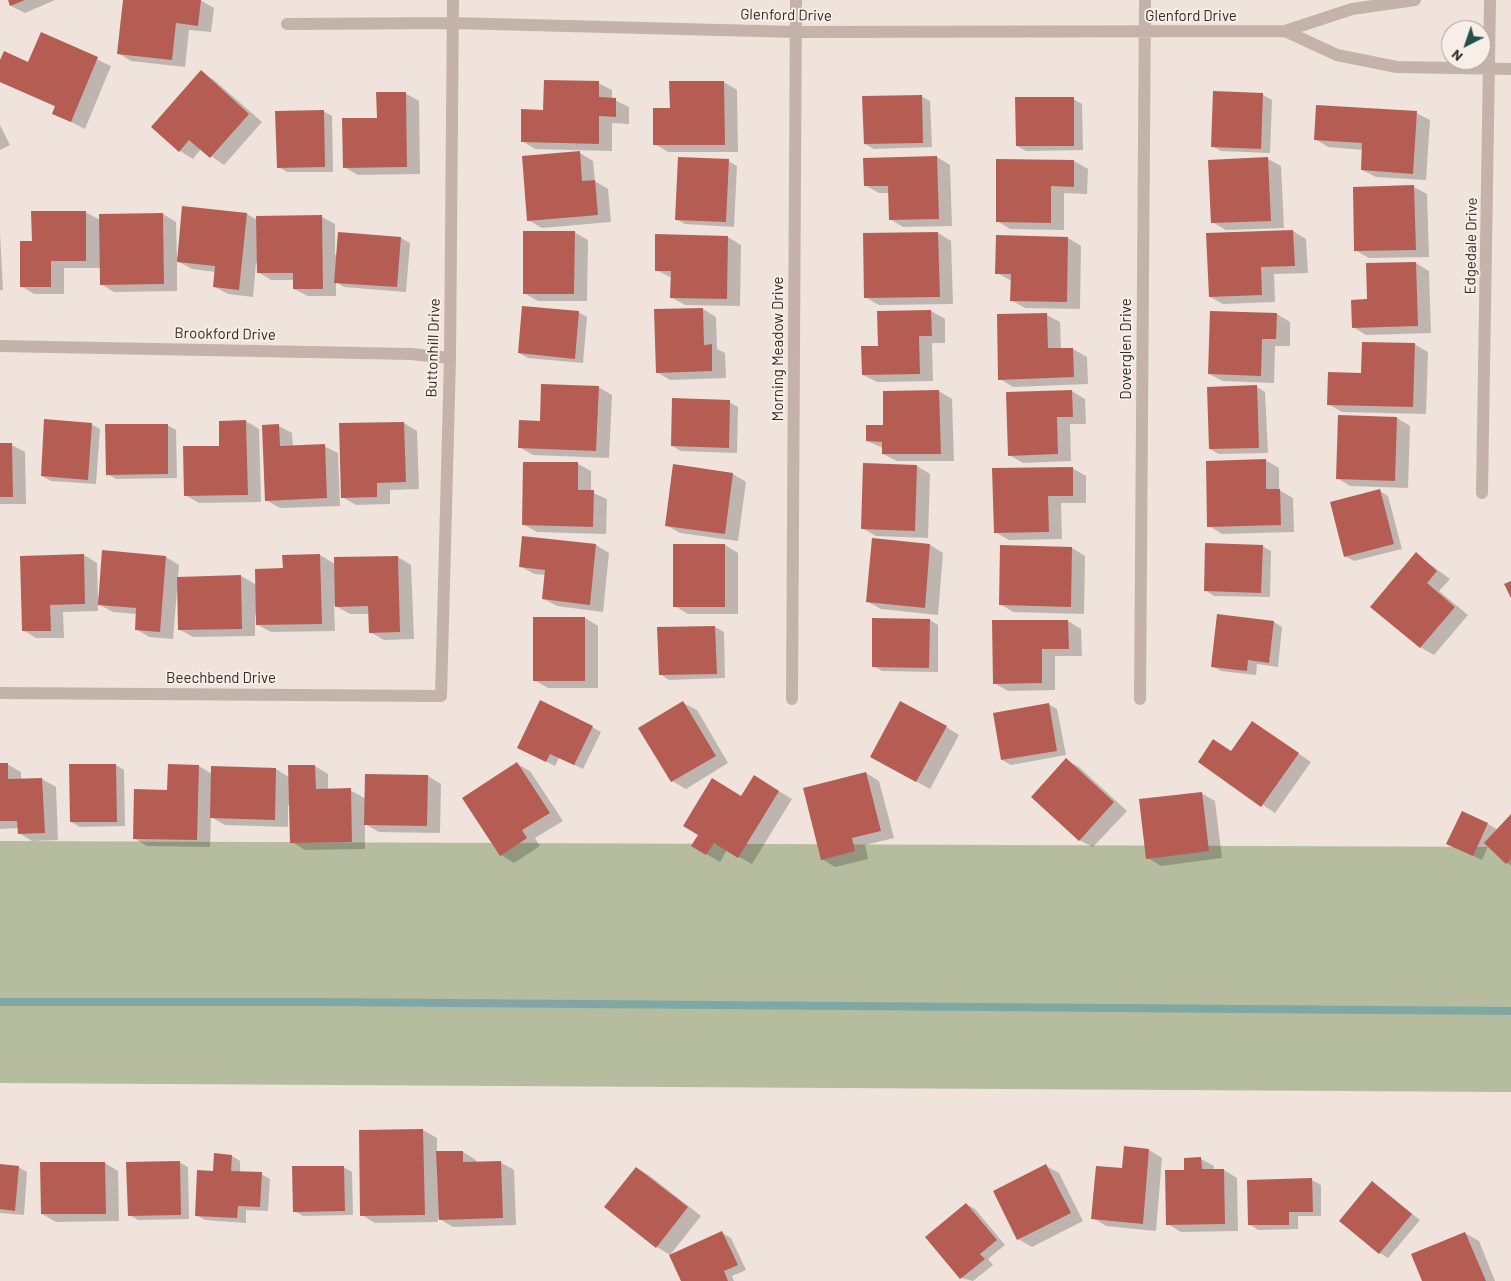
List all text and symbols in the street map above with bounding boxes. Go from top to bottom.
street label: Glenford Drive [740,5,832,25]
street label: Glenford Drive [1145,7,1237,25]
north arrow [1441,20,1491,70]
text: N [1447,46,1466,65]
street label: Edgedale Drive [1461,197,1481,295]
street label: Morning Meadow Drive [769,277,787,421]
street label: Buttonhill Drive [422,298,444,398]
street label: Doverglen Drive [1117,298,1135,400]
street label: Brookford Drive [174,324,276,344]
street label: Beechbend Drive [166,669,276,687]

